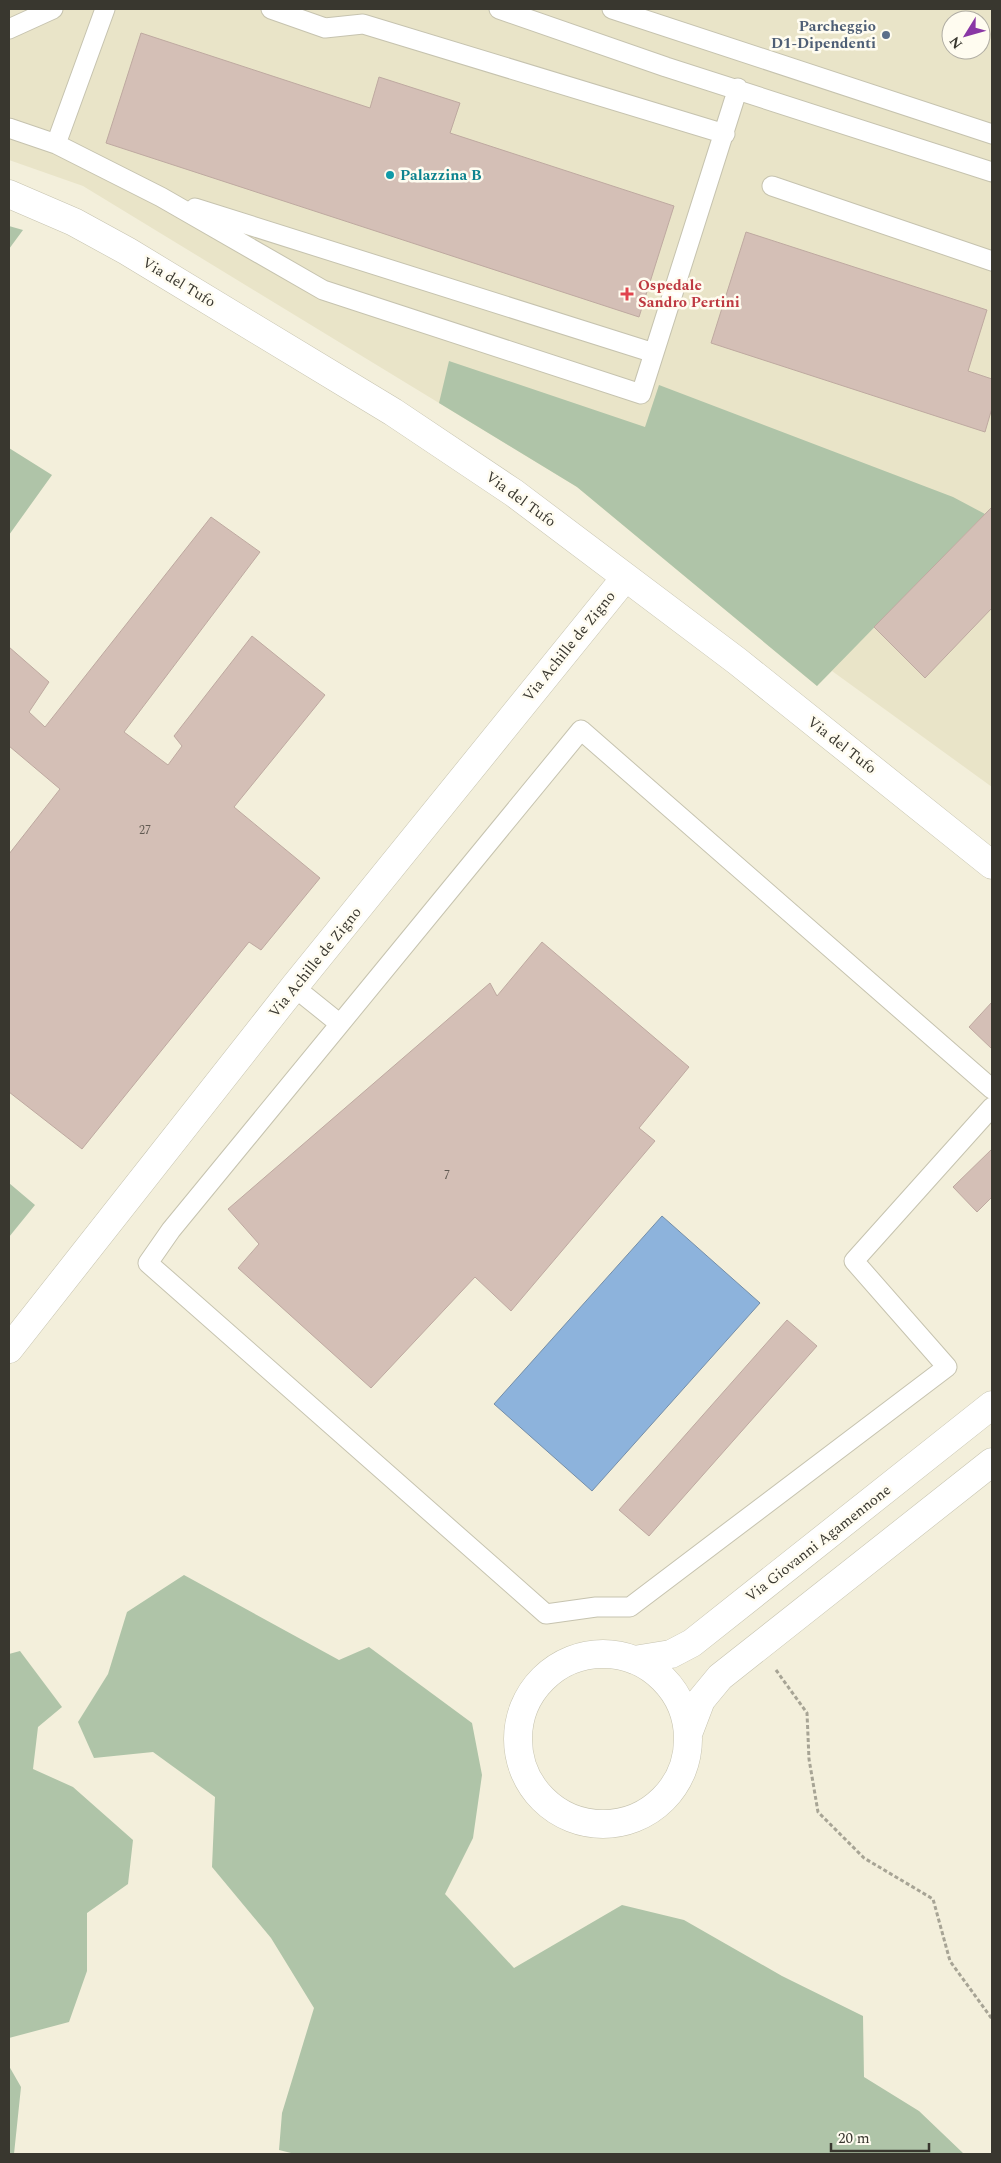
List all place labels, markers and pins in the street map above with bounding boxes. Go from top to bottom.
place label: Parcheggio D1-Dipendenti [771,15,876,55]
marker: Parcheggio D1-Dipendenti [880,29,892,41]
place label: Palazzina B [400,164,482,187]
marker: Palazzina B [384,169,396,181]
place label: Ospedale Sandro Pertini [638,274,740,314]
marker: Ospedale Sandro Pertini [620,287,634,301]

